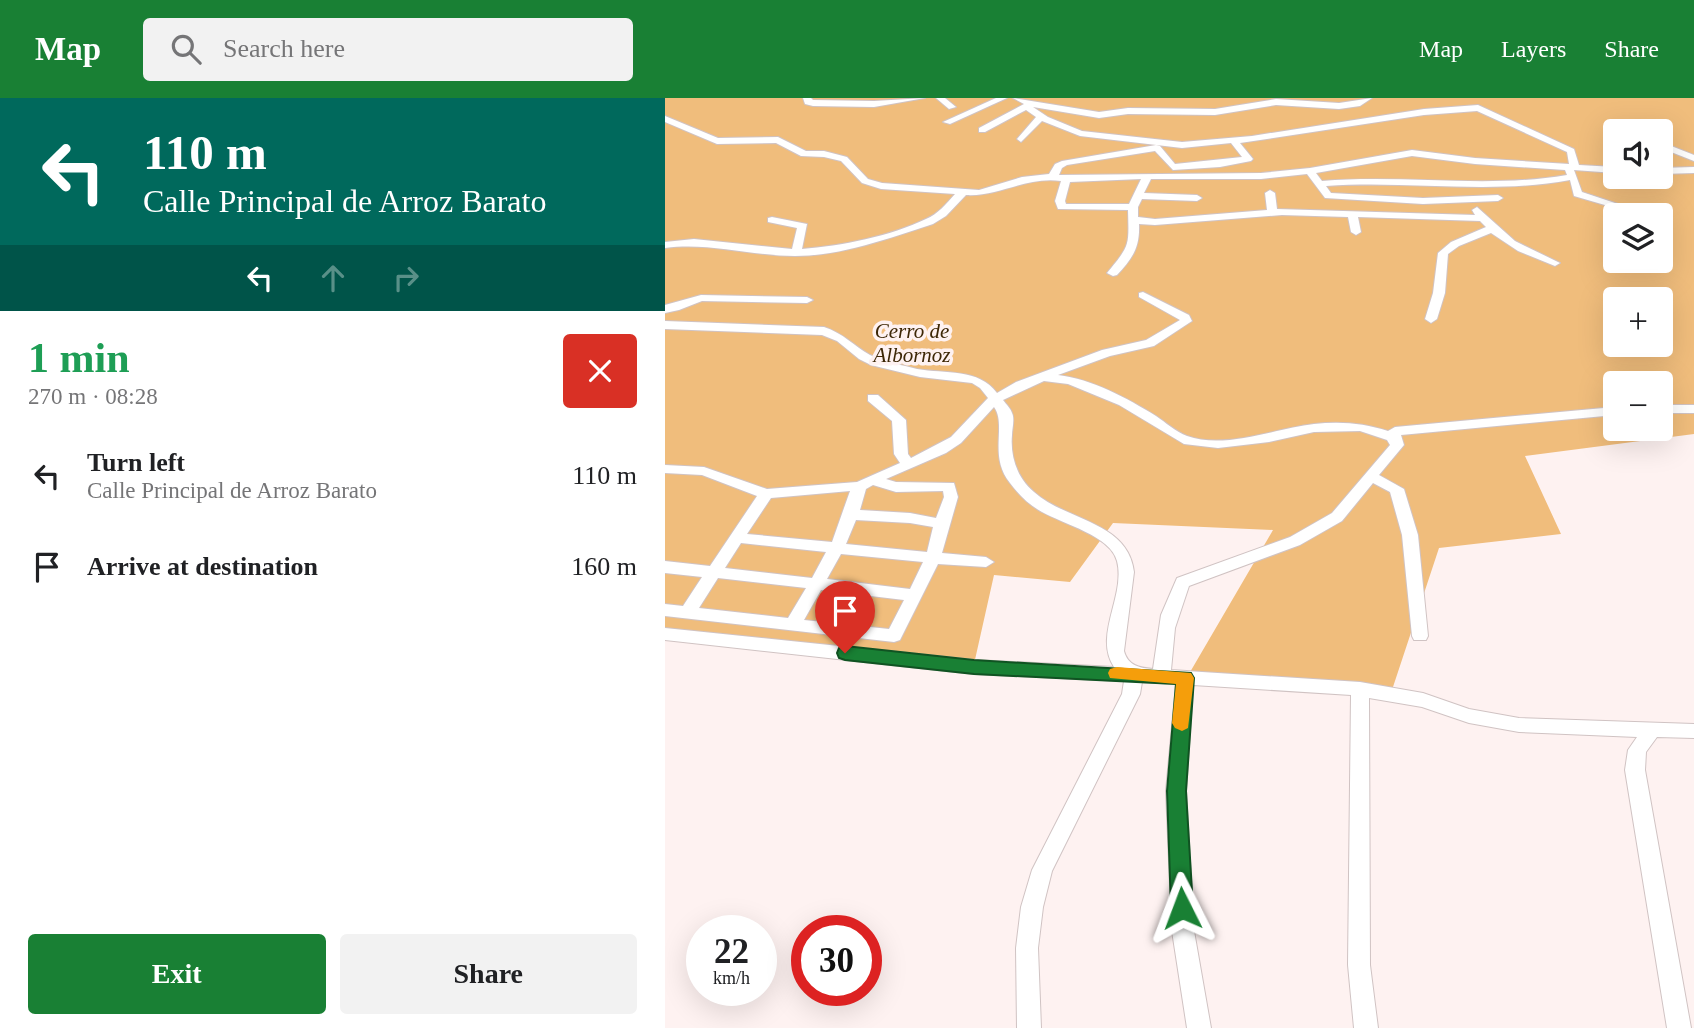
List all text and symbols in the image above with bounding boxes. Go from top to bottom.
search box [143,18,633,81]
icon: search [167,30,205,68]
text: Map [35,31,101,67]
text: Search here [223,34,345,63]
text: Map [1419,36,1463,62]
text: Layers [1501,36,1566,62]
text: Share [1604,36,1659,62]
map controls [1603,119,1673,441]
button: sound [1603,119,1673,189]
text: 110 m [143,125,267,180]
icon: left [28,126,119,217]
text: Calle Principal de Arroz Barato [143,183,546,219]
button: layers [1603,203,1673,273]
icon: left [241,259,279,297]
icon: ahead [314,259,352,297]
icon: right [387,259,425,297]
button: + [1603,287,1673,357]
park label: Cerro de Albornoz [871,319,951,367]
button: close [563,334,637,408]
text: 1 min [28,335,130,381]
button: − [1603,371,1673,441]
text: 270 m · 08:28 [28,384,158,409]
text: Turn left [87,448,185,477]
icon: left [28,457,66,495]
text: 110 m [572,461,637,490]
text: Calle Principal de Arroz Barato [87,478,377,503]
icon: arrive [28,548,66,586]
text: Arrive at destination [87,552,318,581]
text: 160 m [571,552,637,581]
pin [815,581,875,653]
icon: arrive [826,592,864,630]
position arrow [1145,871,1219,945]
speed limit sign: 30 [791,915,882,1006]
text: 22 [714,932,749,971]
button: Exit [28,934,326,1014]
button: Share [340,934,637,1014]
text: km/h [713,968,750,988]

